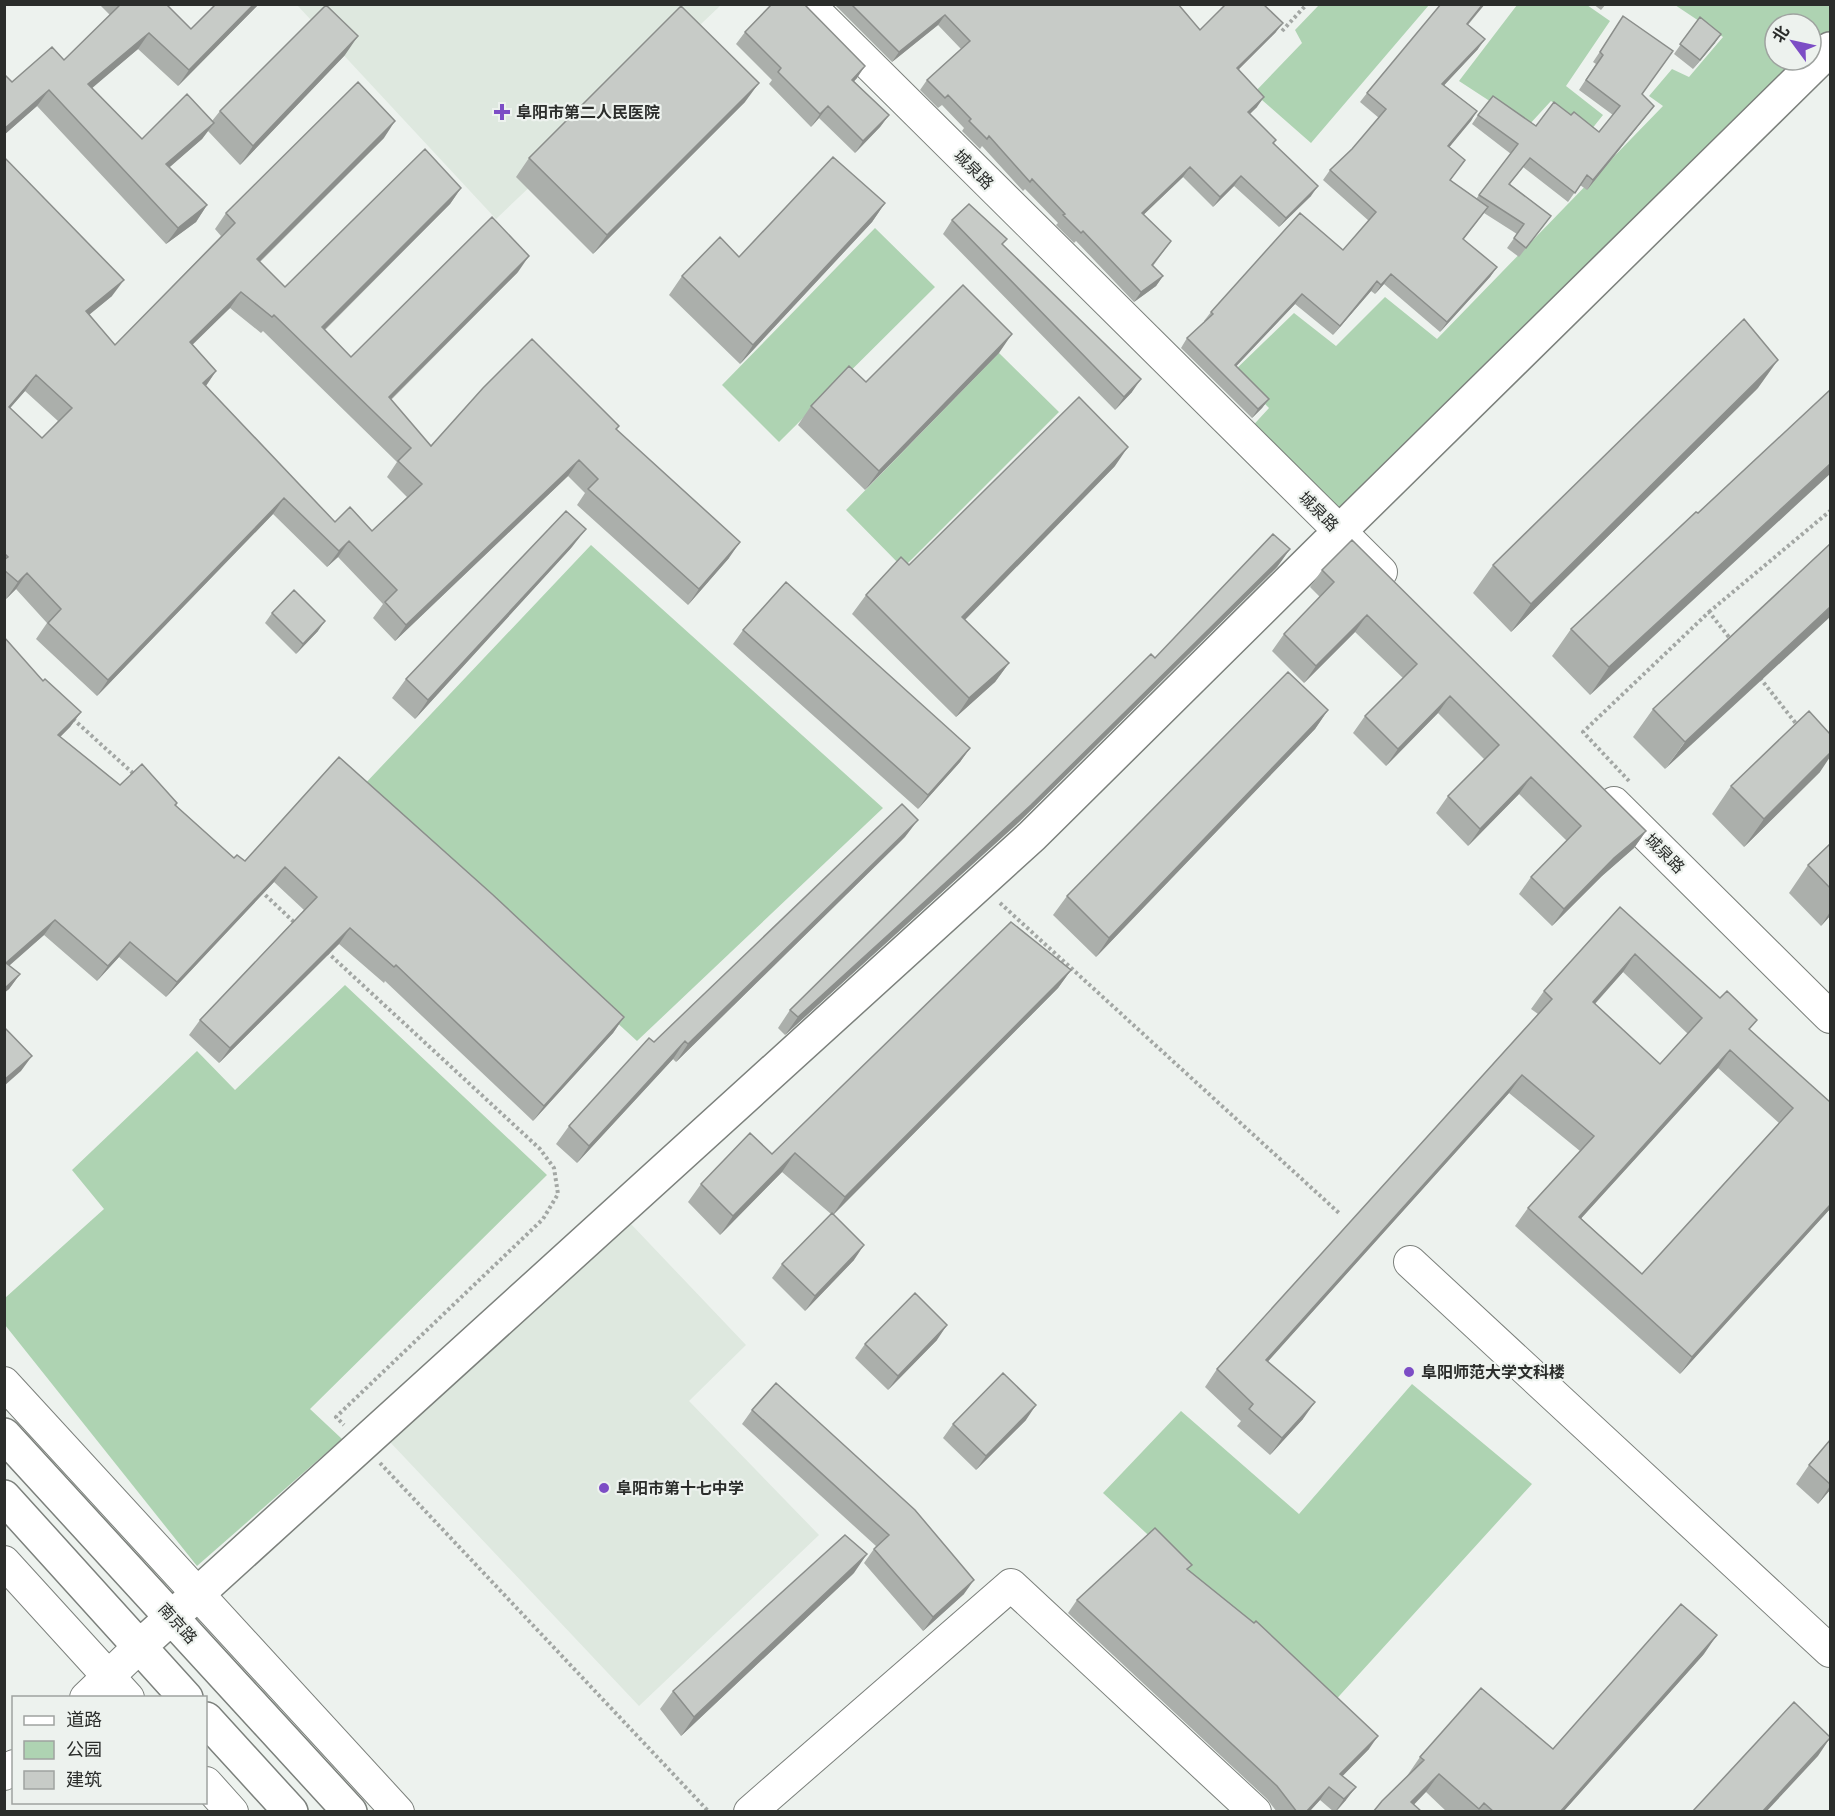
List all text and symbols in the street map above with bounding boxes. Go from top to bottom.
north arrow [1763,12,1823,72]
text: 北 [1768,22,1793,46]
place label: 阜阳市第二人民医院 [516,102,660,122]
marker: 阜阳市第二人民医院 [493,103,511,121]
street label: 城泉路 [950,145,998,193]
street label: 城泉路 [1295,487,1343,535]
street label: 城泉路 [1641,829,1689,877]
place label: 阜阳师范大学文科楼 [1421,1362,1565,1382]
marker: 阜阳师范大学文科楼 [1402,1365,1416,1379]
place label: 阜阳市第十七中学 [616,1478,744,1498]
marker: 阜阳市第十七中学 [597,1481,611,1495]
street label: 南京路 [155,1598,201,1648]
legend [12,1696,207,1804]
text: 道路 [66,1708,102,1731]
text: 公园 [66,1738,102,1761]
text: 建筑 [66,1768,102,1791]

